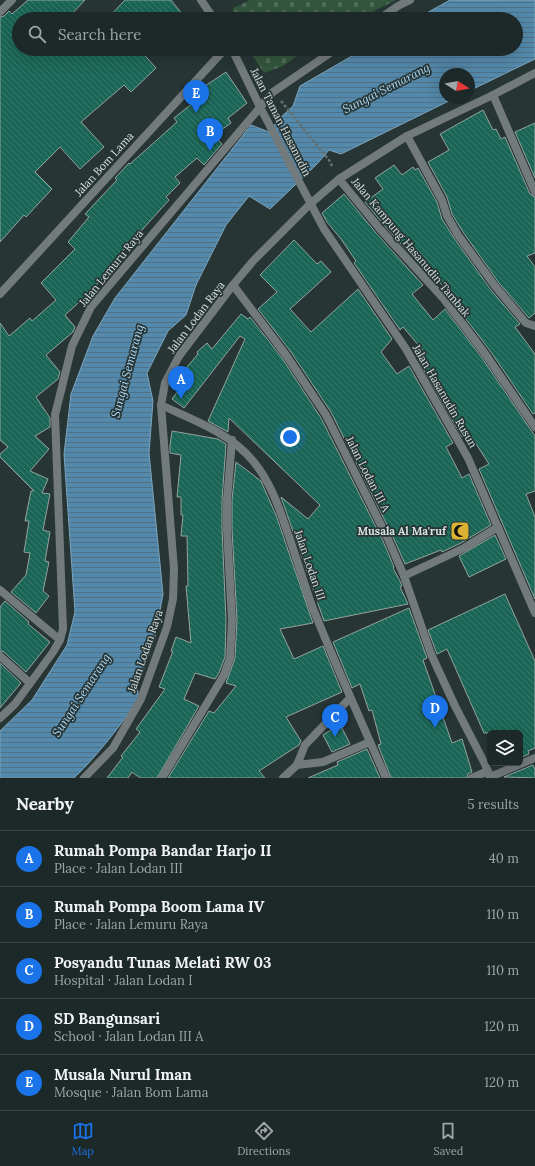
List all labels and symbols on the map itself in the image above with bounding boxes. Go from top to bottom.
water label: Sungai Semarang [340,59,432,117]
street label: Jalan Taman Hasanudin [247,65,315,179]
north arrow [439,68,475,104]
pin: E [183,80,209,113]
pin: B [197,118,223,151]
street label: Jalan Bom Lama [71,129,137,200]
street label: Jalan Kampung Hasanudin Tambak [348,174,473,319]
street label: Jalan Lemuru Raya [75,227,146,310]
street label: Jalan Lodan Raya [164,278,228,357]
water label: Sungai Semarang [107,323,147,419]
street label: Jalan Hasanudin Rusun [409,341,480,450]
pin: A [168,366,194,399]
your location [280,427,300,447]
street label: Jalan Lodan III A [342,433,394,515]
mosque icon: Musala Al Ma'ruf [449,520,471,542]
place label: Musala Al Ma'ruf [358,524,447,538]
street label: Jalan Lodan III [291,527,329,602]
street label: Jalan Lodan Raya [124,608,166,695]
water label: Sungai Semarang [49,651,113,739]
pin: D [422,695,448,728]
pin: C [322,704,348,737]

